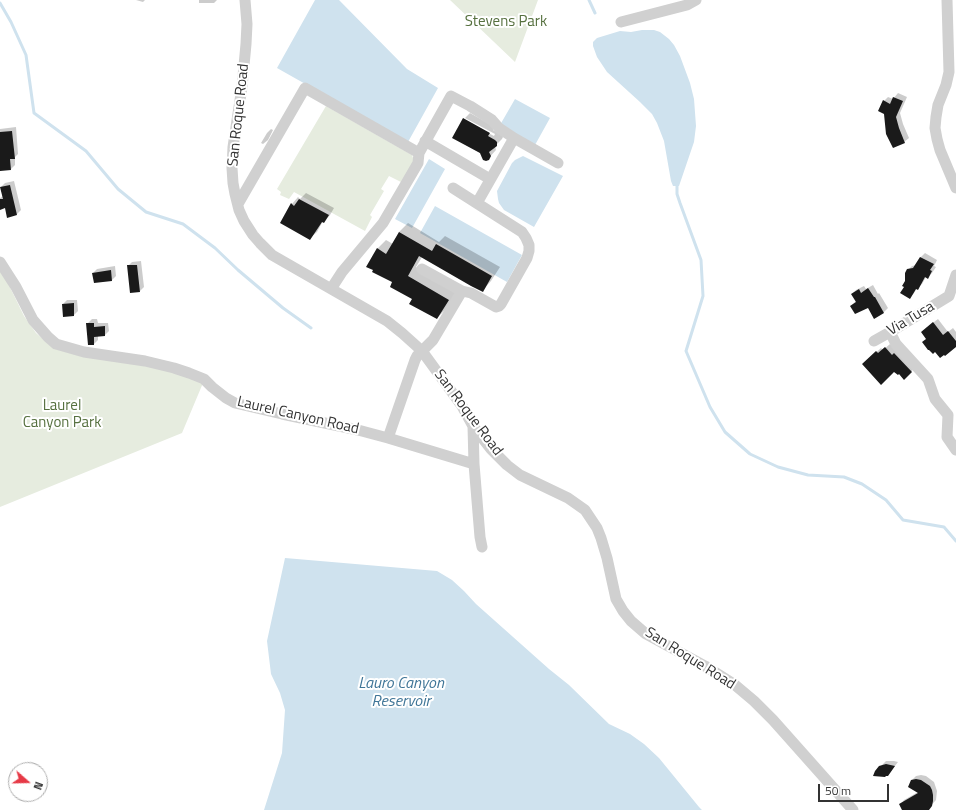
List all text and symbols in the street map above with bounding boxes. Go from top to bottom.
park label: Stevens Park [465,13,547,31]
street label: San Roque Road [225,63,253,167]
street label: Via Tusa [884,298,938,340]
street label: San Roque Road [430,366,506,460]
street label: Laurel Canyon Road [235,393,361,439]
park label: Laurel Canyon Park [23,397,101,432]
street label: San Roque Road [641,624,739,694]
water label: Lauro Canyon Reservoir [358,674,444,712]
north arrow [8,762,48,802]
scale bar [820,776,891,802]
text: N [30,779,47,792]
text: 50 m [825,781,851,800]

